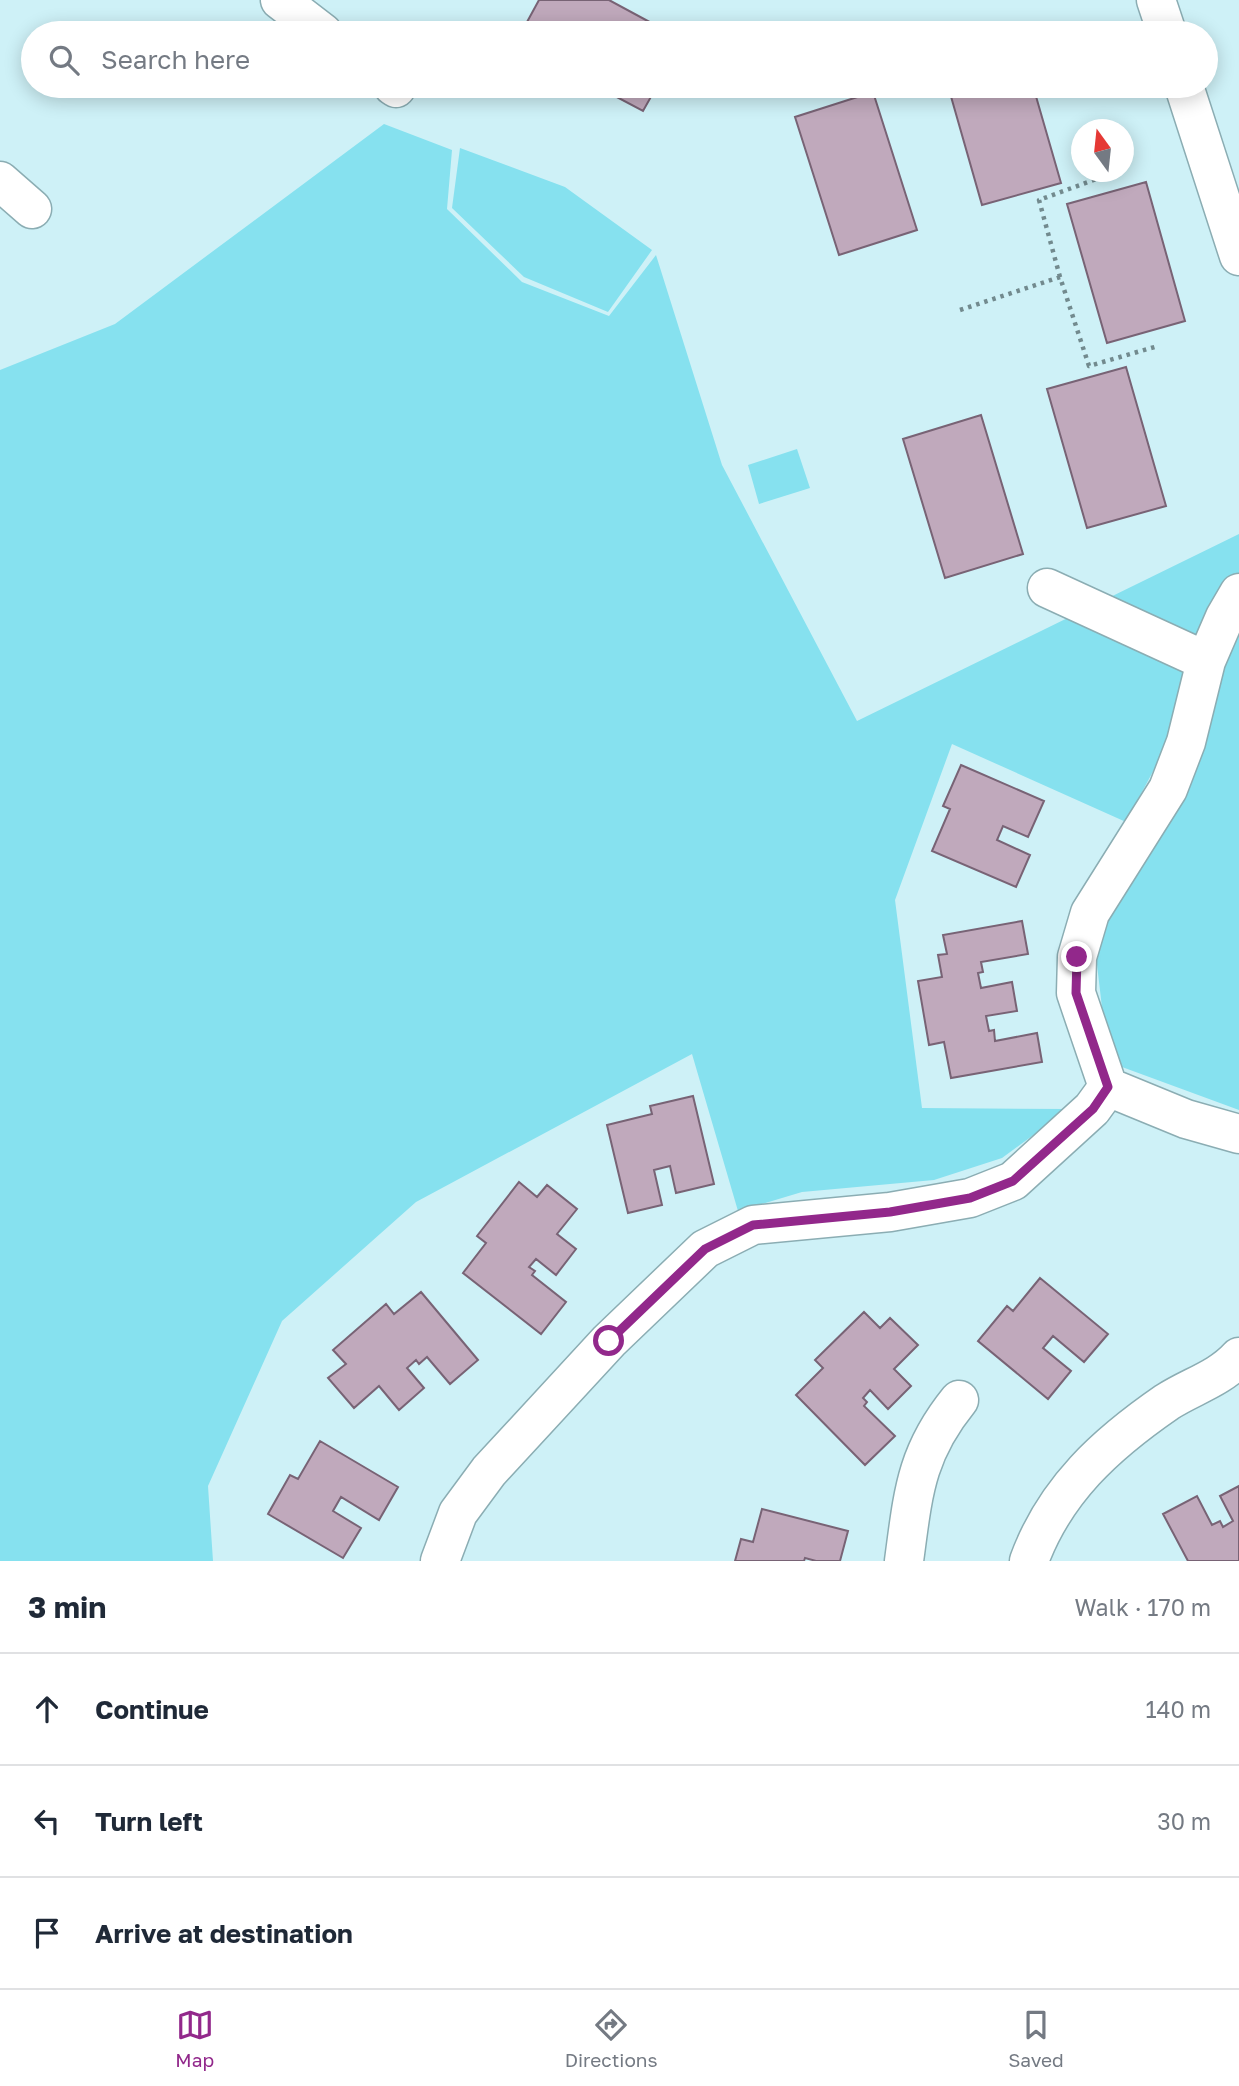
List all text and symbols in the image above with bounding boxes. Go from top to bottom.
search box [21,21,1218,98]
icon: search [45,41,83,79]
text: Search here [101,44,250,75]
north arrow [1071,119,1134,182]
route end [1061,941,1092,972]
route start [593,1325,624,1356]
text: 3 min [28,1589,106,1625]
text: Walk · 170 m [1074,1593,1211,1621]
icon: ahead [28,1690,66,1728]
text: Continue [95,1694,209,1725]
text: 140 m [1145,1695,1211,1723]
icon: left [28,1802,66,1840]
text: Turn left [95,1806,203,1837]
text: 30 m [1157,1807,1211,1835]
icon: arrive [28,1914,66,1952]
text: Arrive at destination [95,1918,353,1949]
tab: Map [175,2006,214,2071]
tab: Directions [565,2006,658,2071]
tab: Saved [1008,2006,1064,2071]

